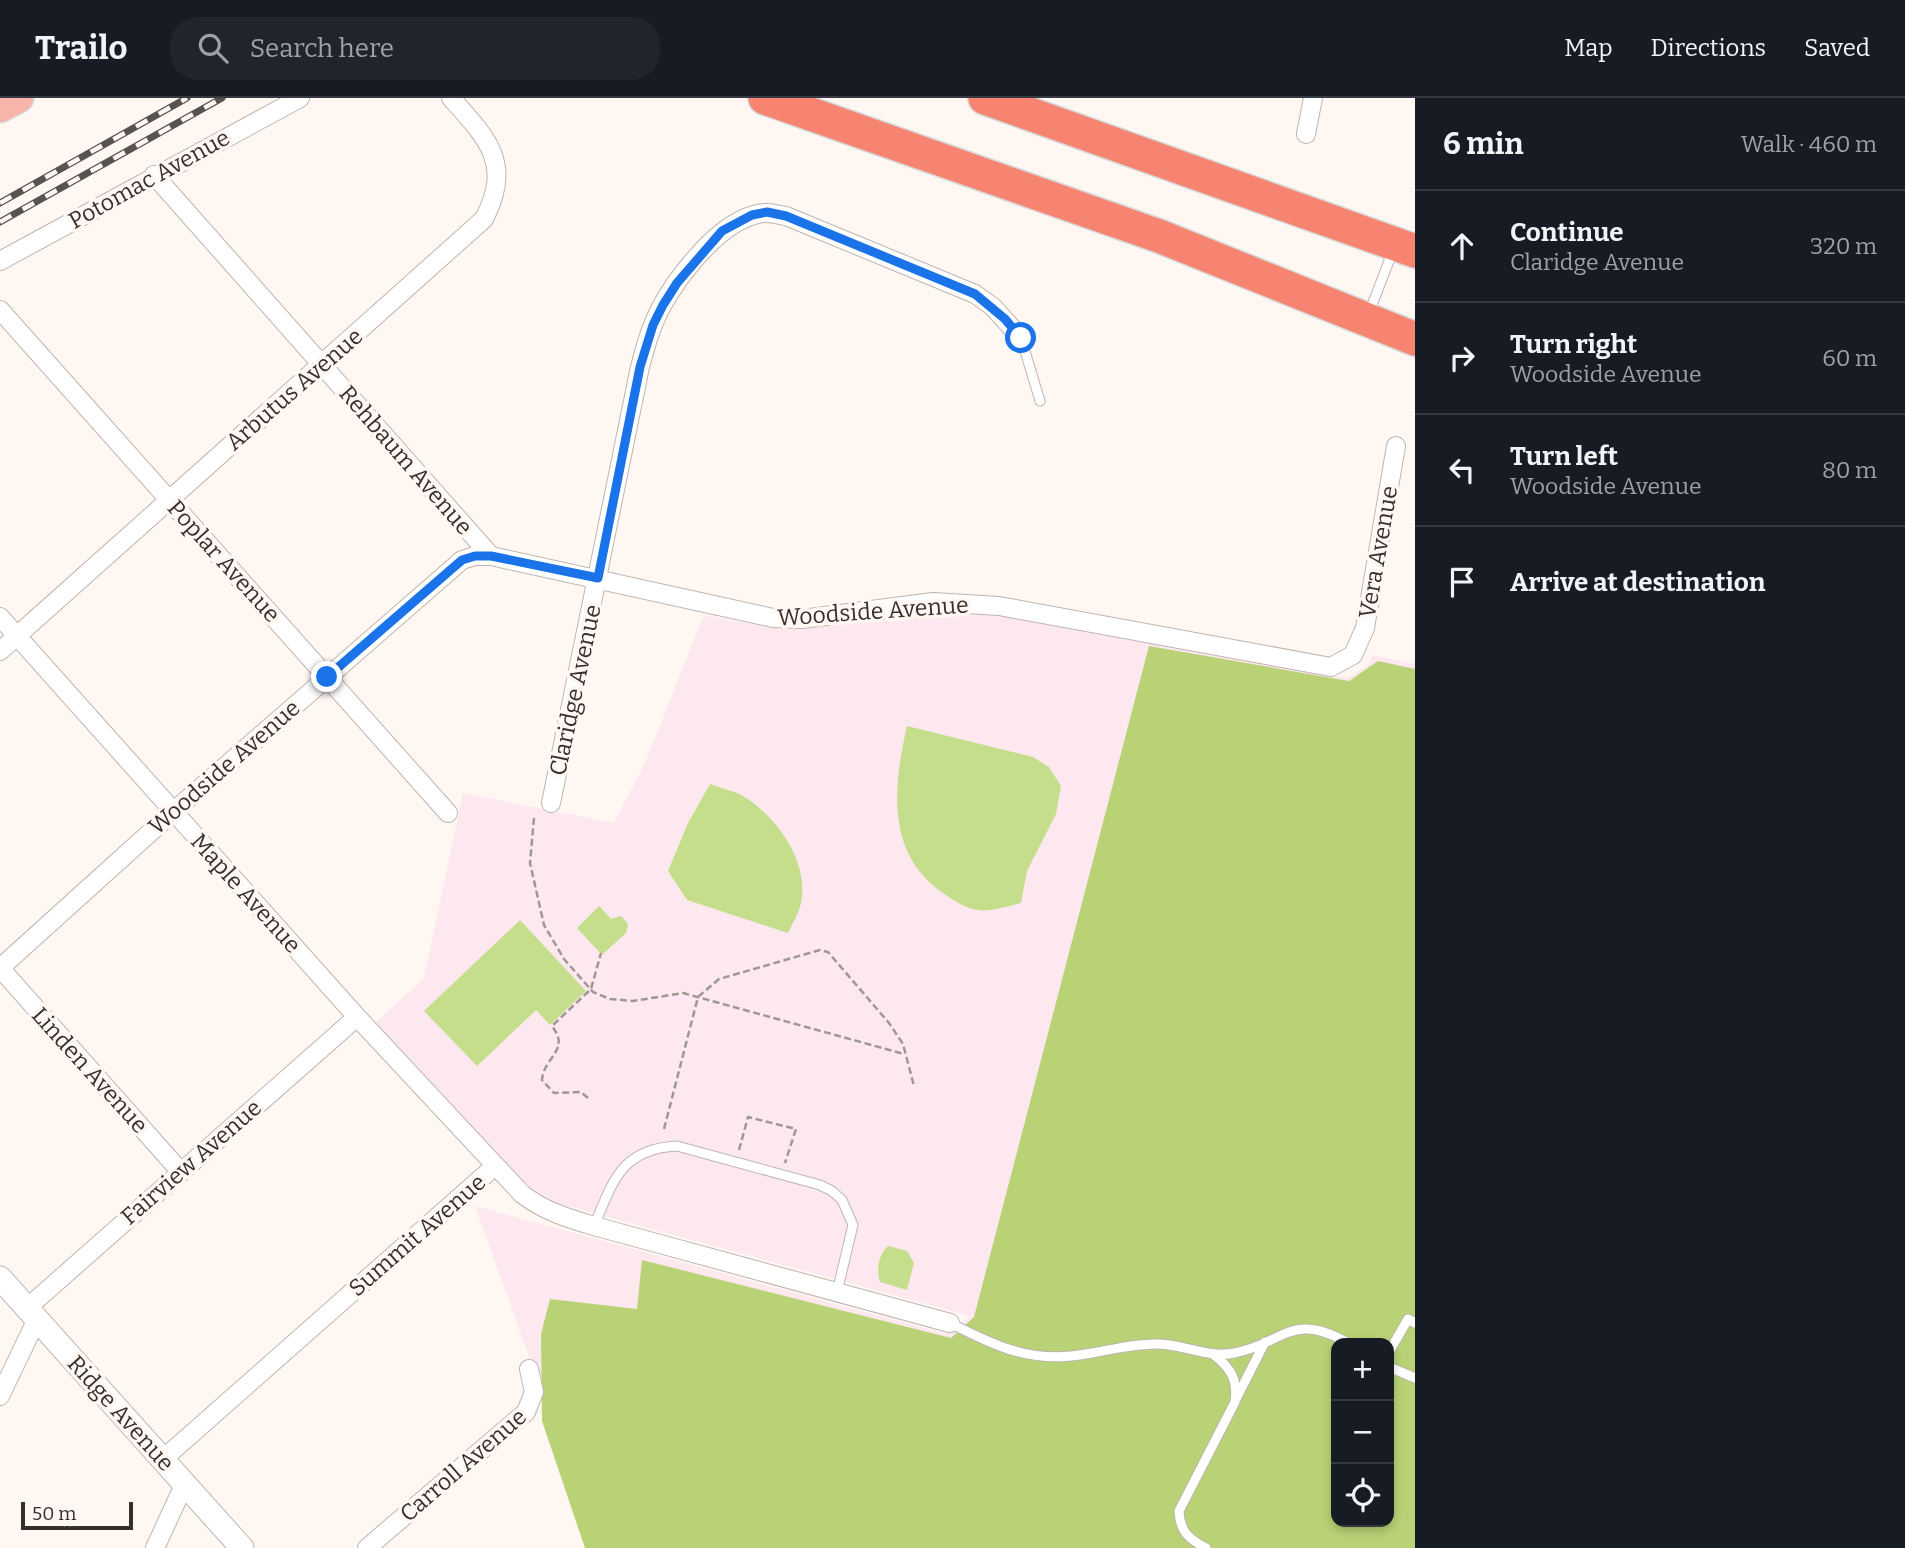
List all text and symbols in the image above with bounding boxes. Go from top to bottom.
search box [170,17,660,80]
text: Trailo [35,28,128,68]
icon: search [194,29,232,67]
text: Search here [250,33,394,64]
text: Map [1564,34,1613,62]
text: Directions [1651,34,1766,62]
text: Saved [1804,34,1870,62]
street label: Potomac Avenue [64,123,234,235]
text: 6 min [1443,126,1524,162]
text: Walk · 460 m [1741,130,1877,158]
text: Continue [1510,217,1624,248]
icon: ahead [1443,227,1481,265]
text: 320 m [1810,232,1877,260]
text: Claridge Avenue [1510,248,1684,276]
street label: Arbutus Avenue [220,322,368,456]
route start [1005,322,1036,353]
text: Turn right [1510,329,1637,360]
icon: right [1443,339,1481,377]
text: 60 m [1822,344,1877,372]
text: Woodside Avenue [1510,360,1701,388]
street label: Rehbaum Avenue [333,379,479,541]
text: Turn left [1510,441,1618,472]
icon: left [1443,451,1481,489]
text: 80 m [1822,456,1877,484]
text: Woodside Avenue [1510,472,1701,500]
street label: Vera Avenue [1353,483,1403,621]
street label: Poplar Avenue [162,494,286,628]
icon: arrive [1443,563,1481,601]
text: Arrive at destination [1510,567,1765,598]
street label: Woodside Avenue [777,590,969,632]
street label: Claridge Avenue [543,602,607,778]
route end [311,661,342,692]
street label: Woodside Avenue [143,694,305,840]
street label: Maple Avenue [185,827,307,959]
street label: Linden Avenue [26,1001,154,1139]
street label: Fairview Avenue [115,1093,267,1231]
street label: Summit Avenue [343,1168,491,1302]
map controls [1331,1338,1394,1527]
button: + [1331,1338,1394,1401]
street label: Ridge Avenue [62,1349,180,1477]
button: − [1331,1401,1394,1464]
street label: Carroll Avenue [394,1402,532,1528]
button: locate [1331,1464,1394,1527]
scale bar [21,1499,133,1531]
text: 50 m [32,1502,76,1525]

